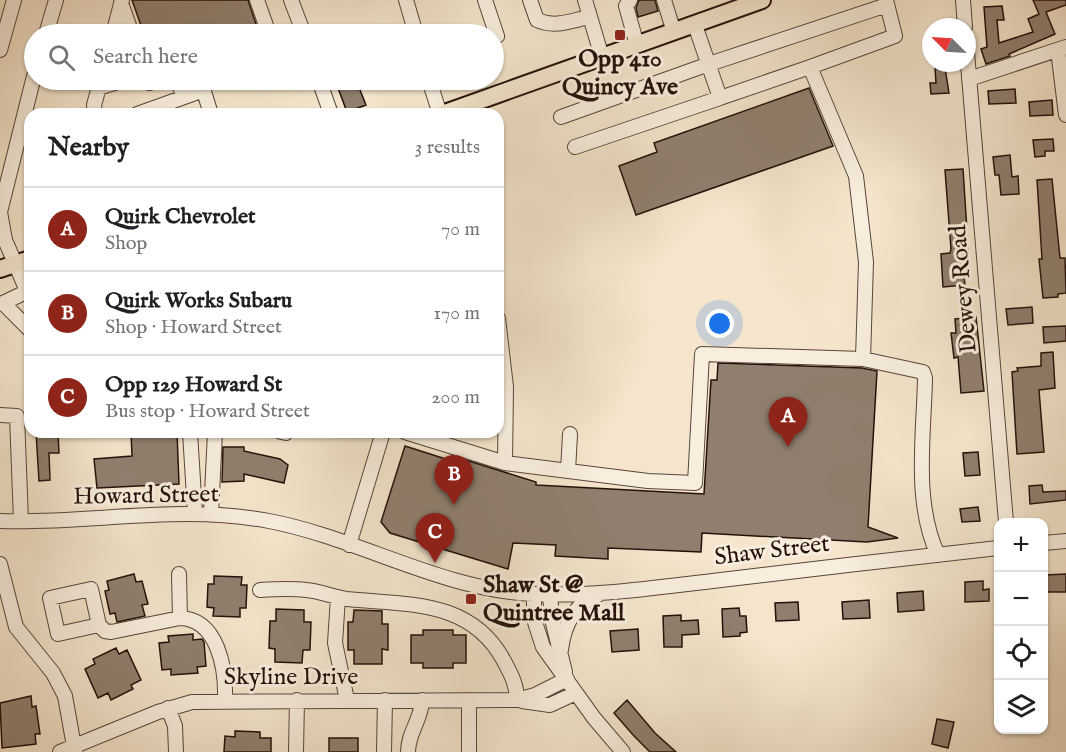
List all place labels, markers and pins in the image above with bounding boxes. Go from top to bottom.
marker: Opp 410 Quincy Ave [613,28,627,42]
place label: Opp 410 Quincy Ave [562,44,678,103]
pin: A [768,398,808,447]
pin: B [434,456,474,505]
pin: C [416,514,454,563]
place label: Shaw St @ Quintree Mall [483,570,625,629]
marker: Shaw St @ Quintree Mall [464,592,478,606]

